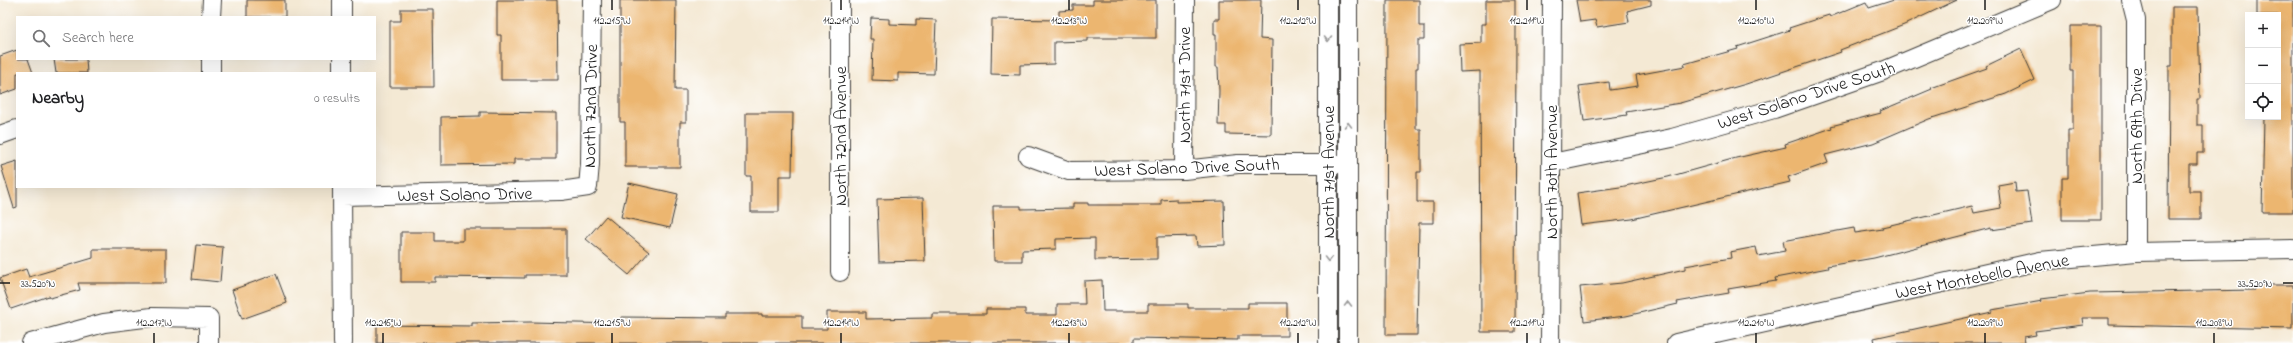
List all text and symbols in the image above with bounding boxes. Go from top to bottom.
map controls [2245,12,2281,120]
button: + [2245,12,2281,48]
text: 112.215°W [593,14,631,29]
text: 112.214°W [823,14,859,29]
text: 112.213°W [1051,14,1087,29]
text: 112.212°W [1280,14,1317,29]
text: 112.211°W [1509,14,1545,29]
text: 112.210°W [1738,14,1774,29]
text: 112.209°W [1967,14,2003,29]
search box [16,16,376,60]
street label: North 71st Drive [1173,26,1199,143]
icon: search [30,27,52,49]
text: Search here [62,27,134,49]
one-way arrow [1324,36,1332,42]
street label: North 72nd Drive [578,43,606,168]
button: − [2245,48,2281,84]
street label: West Solano Drive South [1714,56,1899,138]
street label: North 72nd Avenue [829,65,855,206]
street label: North 69th Drive [2125,67,2151,184]
button: locate [2245,84,2281,120]
text: Nearby [32,86,84,111]
text: 0 results [314,89,360,108]
street label: North 70th Avenue [1540,104,1566,239]
street label: North 71st Avenue [1317,105,1343,238]
one-way arrow [1344,122,1352,128]
street label: West Solano Drive South [1094,153,1280,185]
street label: West Solano Drive [397,182,534,210]
street label: West Montebello Avenue [1893,248,2072,308]
one-way arrow [1324,256,1332,262]
text: 33.520°N [21,277,56,292]
text: 33.520°N [2238,277,2273,292]
one-way arrow [1344,301,1352,307]
text: 112.217°W [136,316,172,331]
text: 112.216°W [365,316,401,331]
text: 112.215°W [593,316,631,331]
text: 112.214°W [823,316,859,331]
text: 112.213°W [1051,316,1087,331]
text: 112.212°W [1280,316,1317,331]
text: 112.211°W [1509,316,1545,331]
text: 112.210°W [1738,316,1774,331]
text: 112.209°W [1967,316,2003,331]
text: 112.208°W [2196,316,2233,331]

